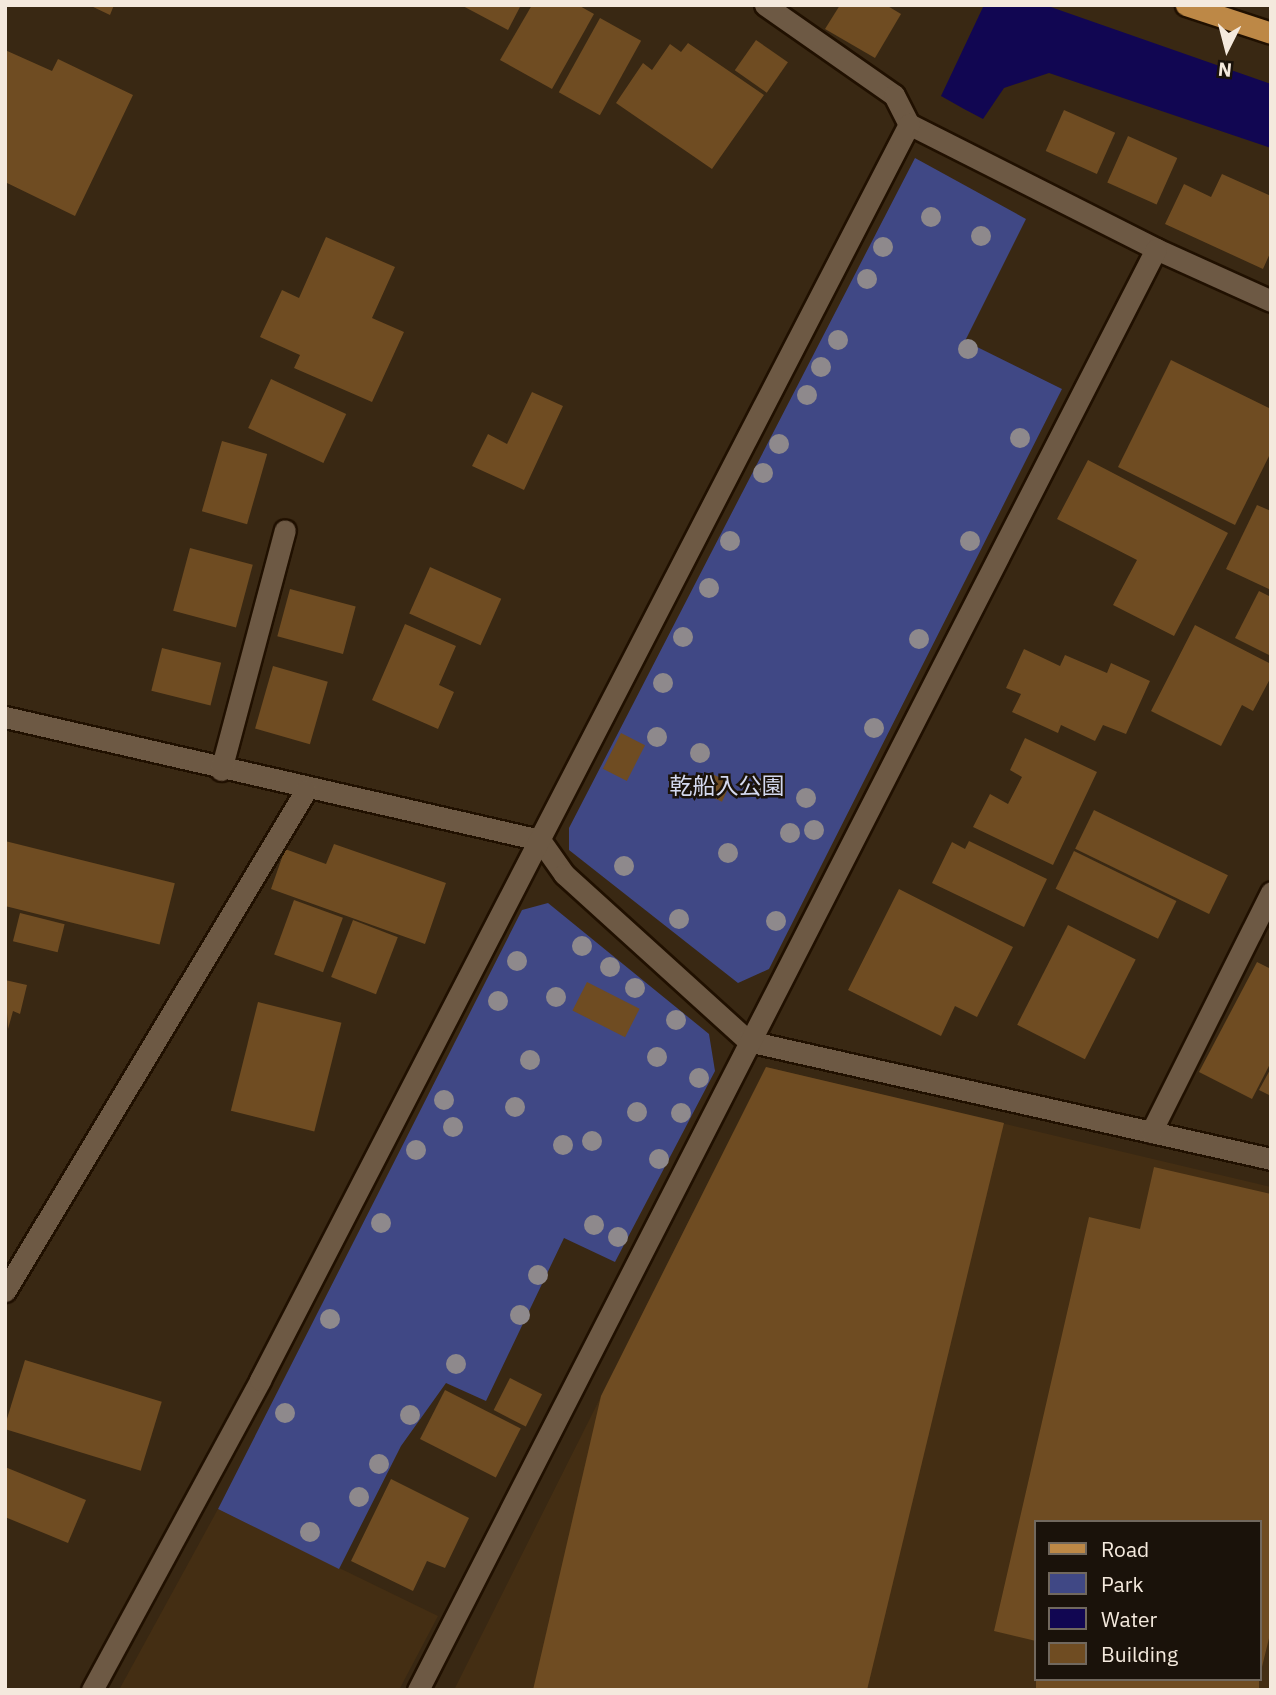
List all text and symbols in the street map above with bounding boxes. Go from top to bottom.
north arrow [1192,14,1262,84]
text: N [1217,57,1233,83]
park label: 乾船入公園 [670,771,784,799]
legend [1034,1520,1262,1681]
text: Road [1101,1535,1149,1563]
text: Park [1101,1570,1144,1598]
text: Water [1101,1605,1157,1633]
text: Building [1101,1640,1178,1668]

